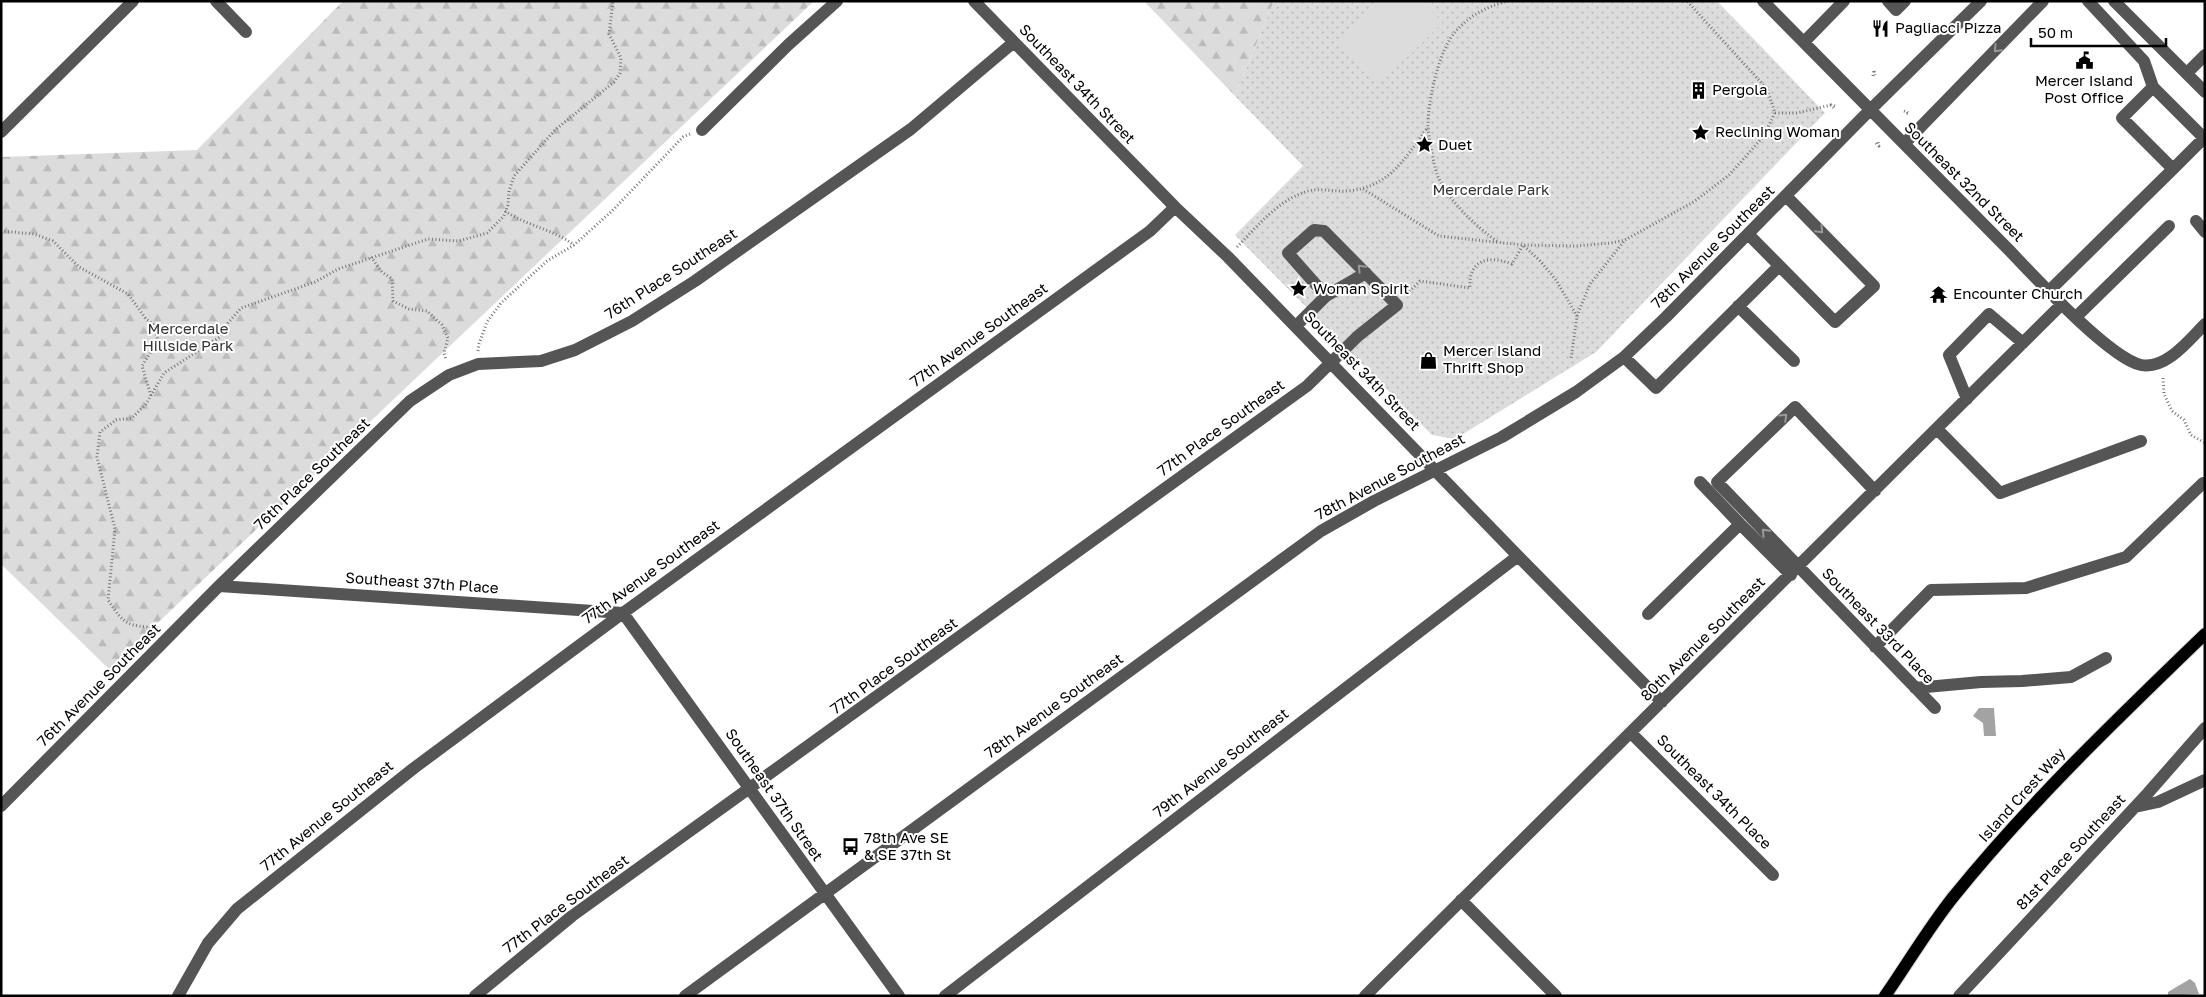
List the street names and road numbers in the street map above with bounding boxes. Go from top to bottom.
street label: Southeast 34th Street [1016,20,1139,147]
street label: Southeast 32nd Street [1901,118,2028,245]
street label: 78th Avenue Southeast [1647,181,1778,312]
street label: 76th Place Southeast [601,224,740,323]
street label: 77th Avenue Southeast [906,278,1051,390]
street label: Southeast 34th Street [1301,307,1424,434]
street label: 77th Place Southeast [1153,375,1287,479]
street label: 76th Place Southeast [250,413,373,533]
street label: 78th Avenue Southeast [1312,429,1467,523]
street label: 77th Avenue Southeast [578,515,723,627]
street label: Southeast 33rd Place [1819,564,1939,687]
street label: Southeast 37th Place [345,568,500,596]
street label: 80th Avenue Southeast [1636,572,1768,704]
street label: 77th Place Southeast [826,613,960,717]
street label: 76th Avenue Southeast [33,619,164,750]
street label: 78th Avenue Southeast [981,649,1126,761]
street label: 79th Avenue Southeast [1149,704,1292,821]
street label: Southeast 37th Street [722,725,827,864]
street label: Southeast 34th Place [1654,730,1776,853]
street label: Island Crest Way [1974,743,2069,845]
street label: 77th Avenue Southeast [256,756,396,874]
street label: 81st Place Southeast [2012,790,2129,913]
street label: 77th Place Southeast [499,850,632,956]

